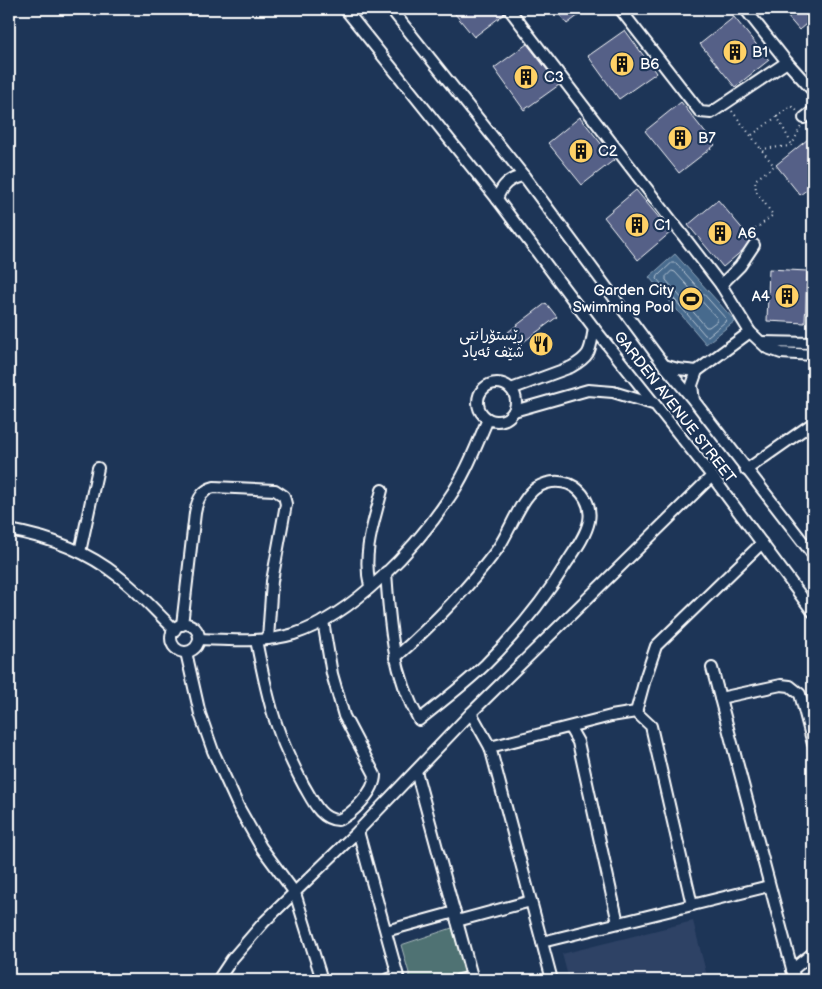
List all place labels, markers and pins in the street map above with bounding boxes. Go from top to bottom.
building icon: B1 [722,39,748,65]
place label: B1 [752,43,768,62]
building icon: B6 [609,51,635,77]
place label: B6 [640,55,659,74]
building icon: C3 [513,64,539,90]
place label: C3 [544,68,564,87]
building icon: B7 [667,125,693,151]
place label: B7 [698,129,716,148]
building icon: C2 [568,138,594,164]
place label: C2 [598,142,618,161]
building icon: C1 [624,212,650,238]
place label: C1 [654,216,670,235]
building icon: A6 [707,220,733,246]
place label: A6 [738,224,756,243]
place label: Garden City Swimming Pool [573,281,674,317]
building icon: A4 [774,283,800,309]
sports icon: Garden City Swimming Pool [678,286,704,312]
place label: A4 [752,287,770,306]
place label: ڕێستۆرانتی شێف ئەیاد [459,326,524,362]
restaurant icon: ڕێستۆرانتی شێف ئەیاد [528,331,554,357]

